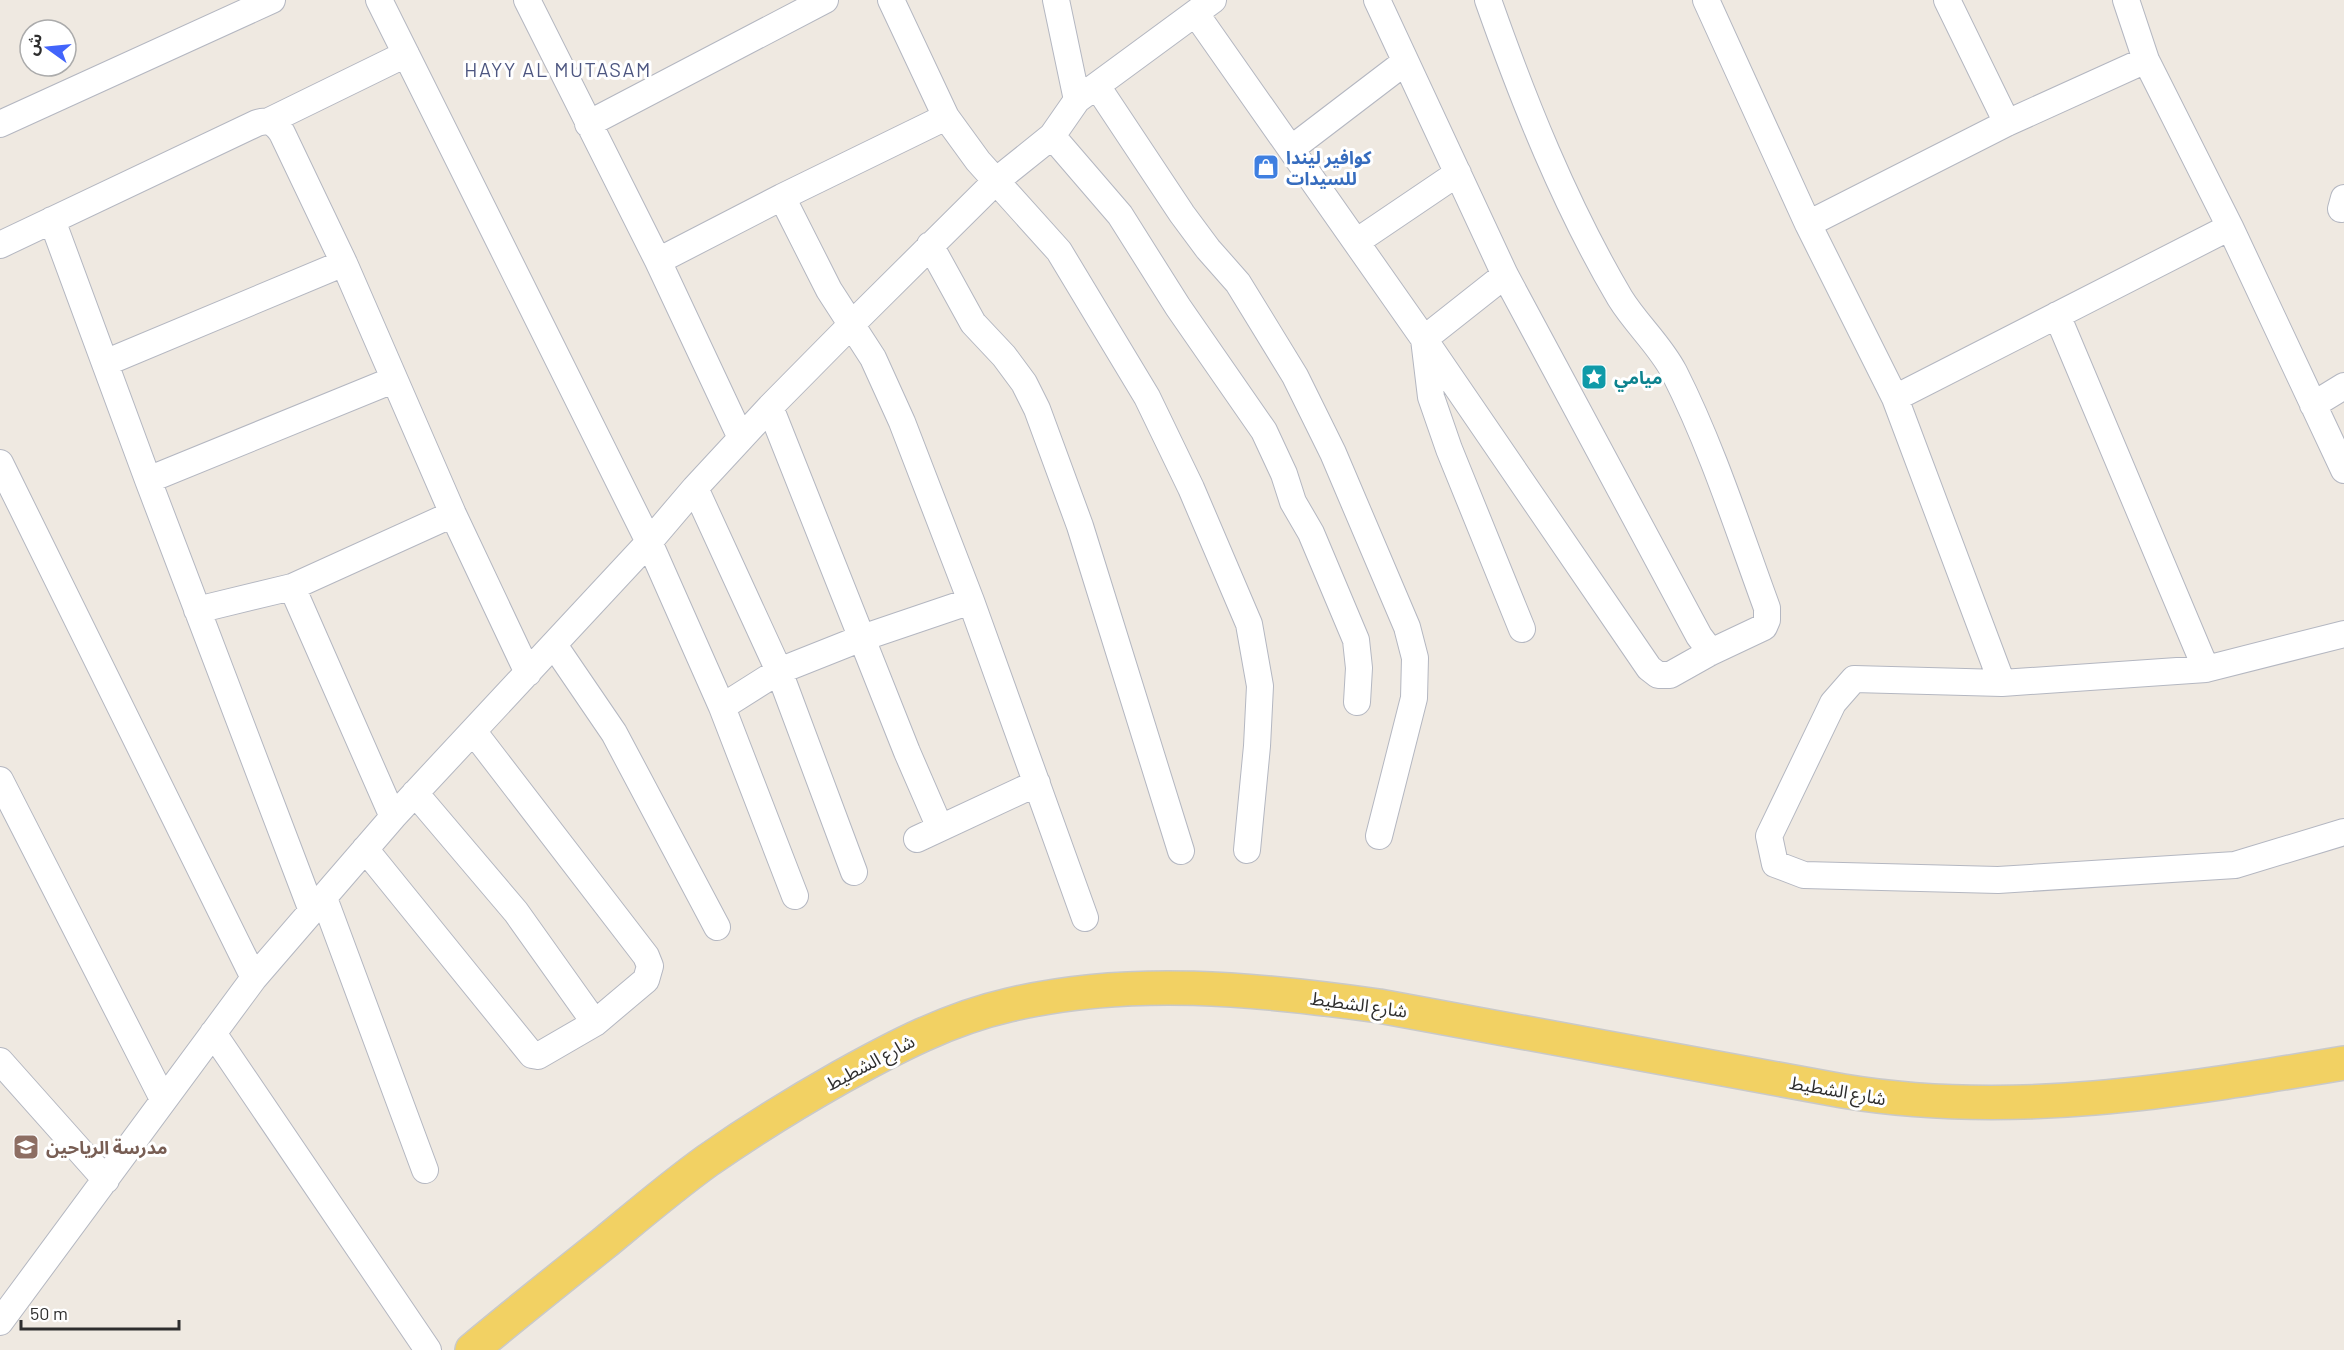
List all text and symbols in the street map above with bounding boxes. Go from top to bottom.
north arrow [18,18,78,78]
text: ش [21,31,46,57]
district label: HAYY AL MUTASAM [464,57,652,81]
place label: كوافير ليندا للسيدات [1286,146,1372,189]
shop icon: كوافير ليندا للسيدات [1251,152,1281,182]
place icon: ميامي [1579,362,1609,392]
place label: ميامي [1614,366,1662,392]
street label: شارع الشطيط [1309,986,1409,1026]
street label: شارع الشطيط [822,1029,920,1098]
street label: شارع الشطيط [1787,1071,1888,1113]
school or university icon: مدرسة الرياحين [11,1132,41,1162]
place label: مدرسة الرياحين [46,1136,167,1159]
scale bar [21,1293,178,1331]
text: 50 m [30,1302,68,1324]

